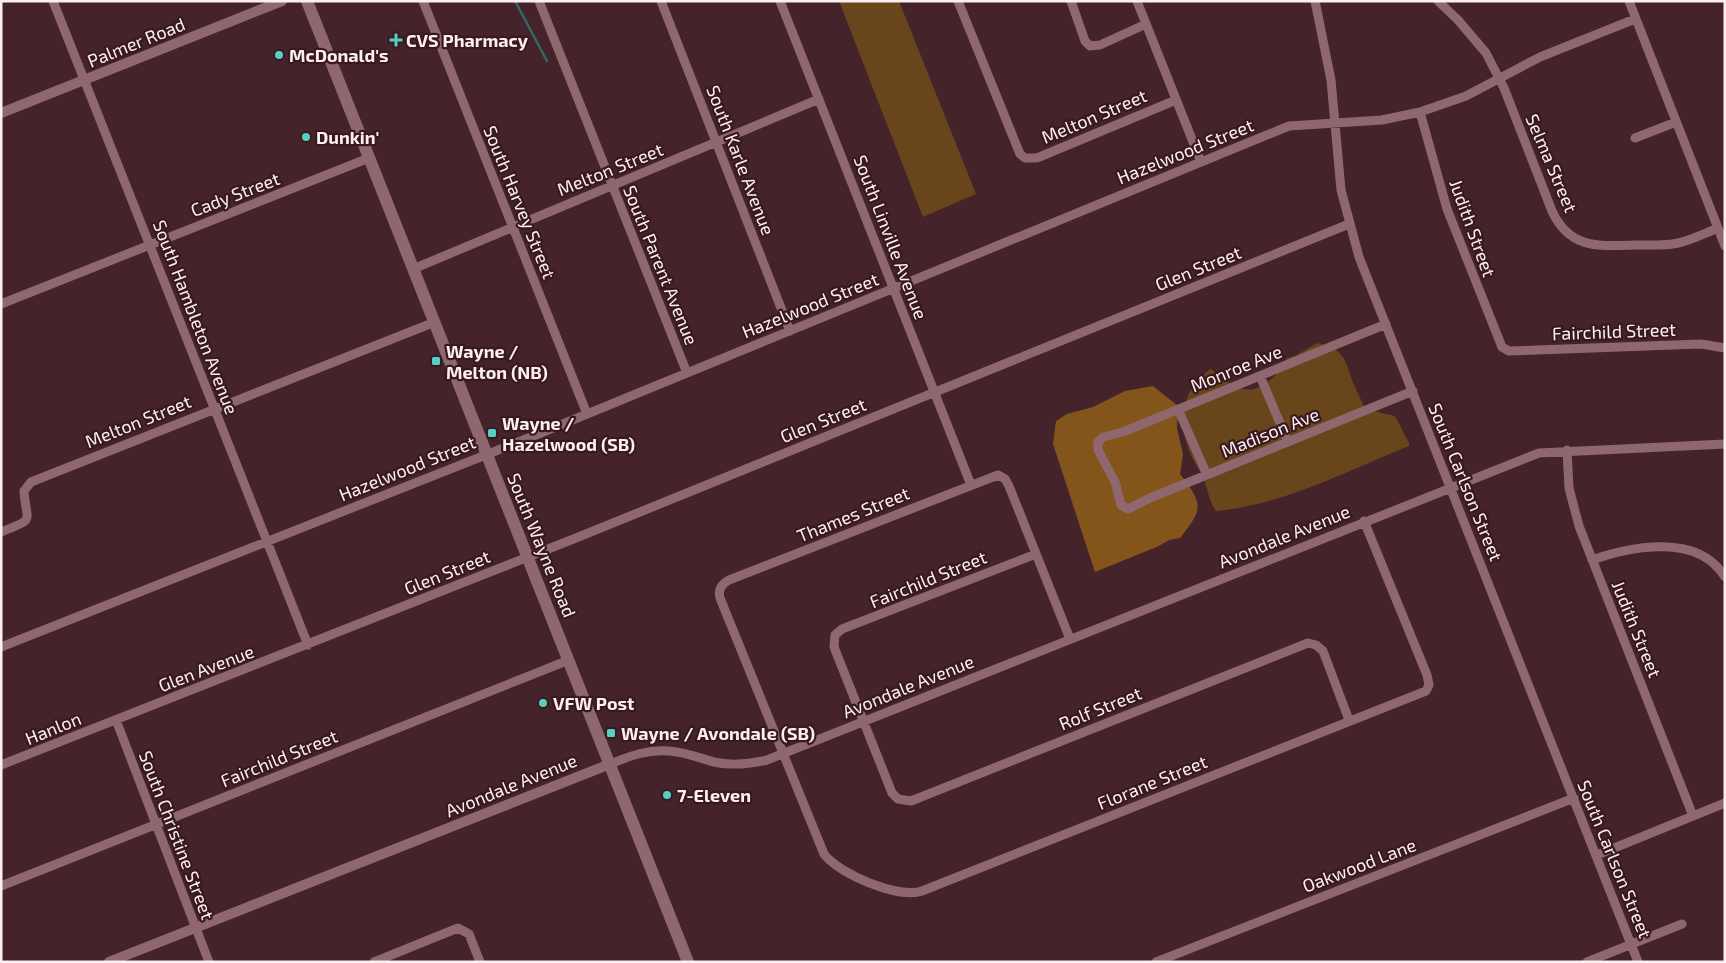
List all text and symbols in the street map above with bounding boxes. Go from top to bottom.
street label: Palmer Road [84,12,188,72]
place label: CVS Pharmacy [406,29,529,51]
marker: CVS Pharmacy [390,34,402,46]
place label: McDonald's [289,44,389,66]
marker: McDonald's [273,49,285,61]
street label: South Karle Avenue [702,82,780,238]
street label: Melton Street [1038,84,1150,148]
street label: Selma Street [1521,110,1583,216]
street label: Hazelwood Street [1113,114,1257,188]
street label: South Harvey Street [479,122,561,282]
place label: Dunkin' [316,126,379,148]
marker: Dunkin' [300,131,312,143]
street label: Melton Street [554,138,666,200]
street label: South Linville Avenue [849,152,933,322]
street label: Cady Street [187,167,283,221]
street label: Judith Street [1445,176,1501,280]
street label: South Parent Avenue [619,182,703,348]
street label: South Hambleton Avenue [149,217,243,417]
street label: Glen Street [1152,241,1244,295]
street label: Hazelwood Street [738,268,882,342]
street label: Fairchild Street [1552,318,1677,344]
place label: Wayne / Melton (NB) [446,340,548,383]
street label: Monroe Ave [1187,340,1285,396]
marker: Wayne / Melton (NB) [430,355,442,367]
street label: Melton Street [82,390,194,452]
street label: Glen Street [777,393,869,447]
street label: South Carlson Street [1424,400,1508,564]
street label: Madison Ave [1218,402,1322,462]
place label: Wayne / Hazelwood (SB) [502,412,635,455]
marker: Wayne / Hazelwood (SB) [486,427,498,439]
street label: Hazelwood Street [335,431,479,505]
street label: South Wayne Road [503,470,581,620]
street label: Thames Street [794,481,913,547]
street label: Avondale Avenue [1215,500,1353,572]
street label: Glen Street [401,545,493,599]
street label: Fairchild Street [866,546,990,612]
street label: Judith Street [1608,577,1666,681]
street label: Glen Avenue [155,640,257,696]
street label: Avondale Avenue [839,650,977,722]
street label: Rolf Street [1056,681,1145,735]
place label: VFW Post [553,692,635,714]
marker: VFW Post [537,697,549,709]
street label: Hanlon [22,707,84,749]
place label: Wayne / Avondale (SB) [621,722,815,744]
street label: Fairchild Street [217,725,341,791]
marker: Wayne / Avondale (SB) [605,727,617,739]
street label: South Christine Street [135,748,219,923]
street label: Avondale Avenue [442,749,580,821]
street label: Florane Street [1094,750,1210,814]
street label: South Carlson Street [1573,777,1657,941]
place label: 7-Eleven [677,784,751,806]
marker: 7-Eleven [661,789,673,801]
street label: Oakwood Lane [1299,833,1419,897]

